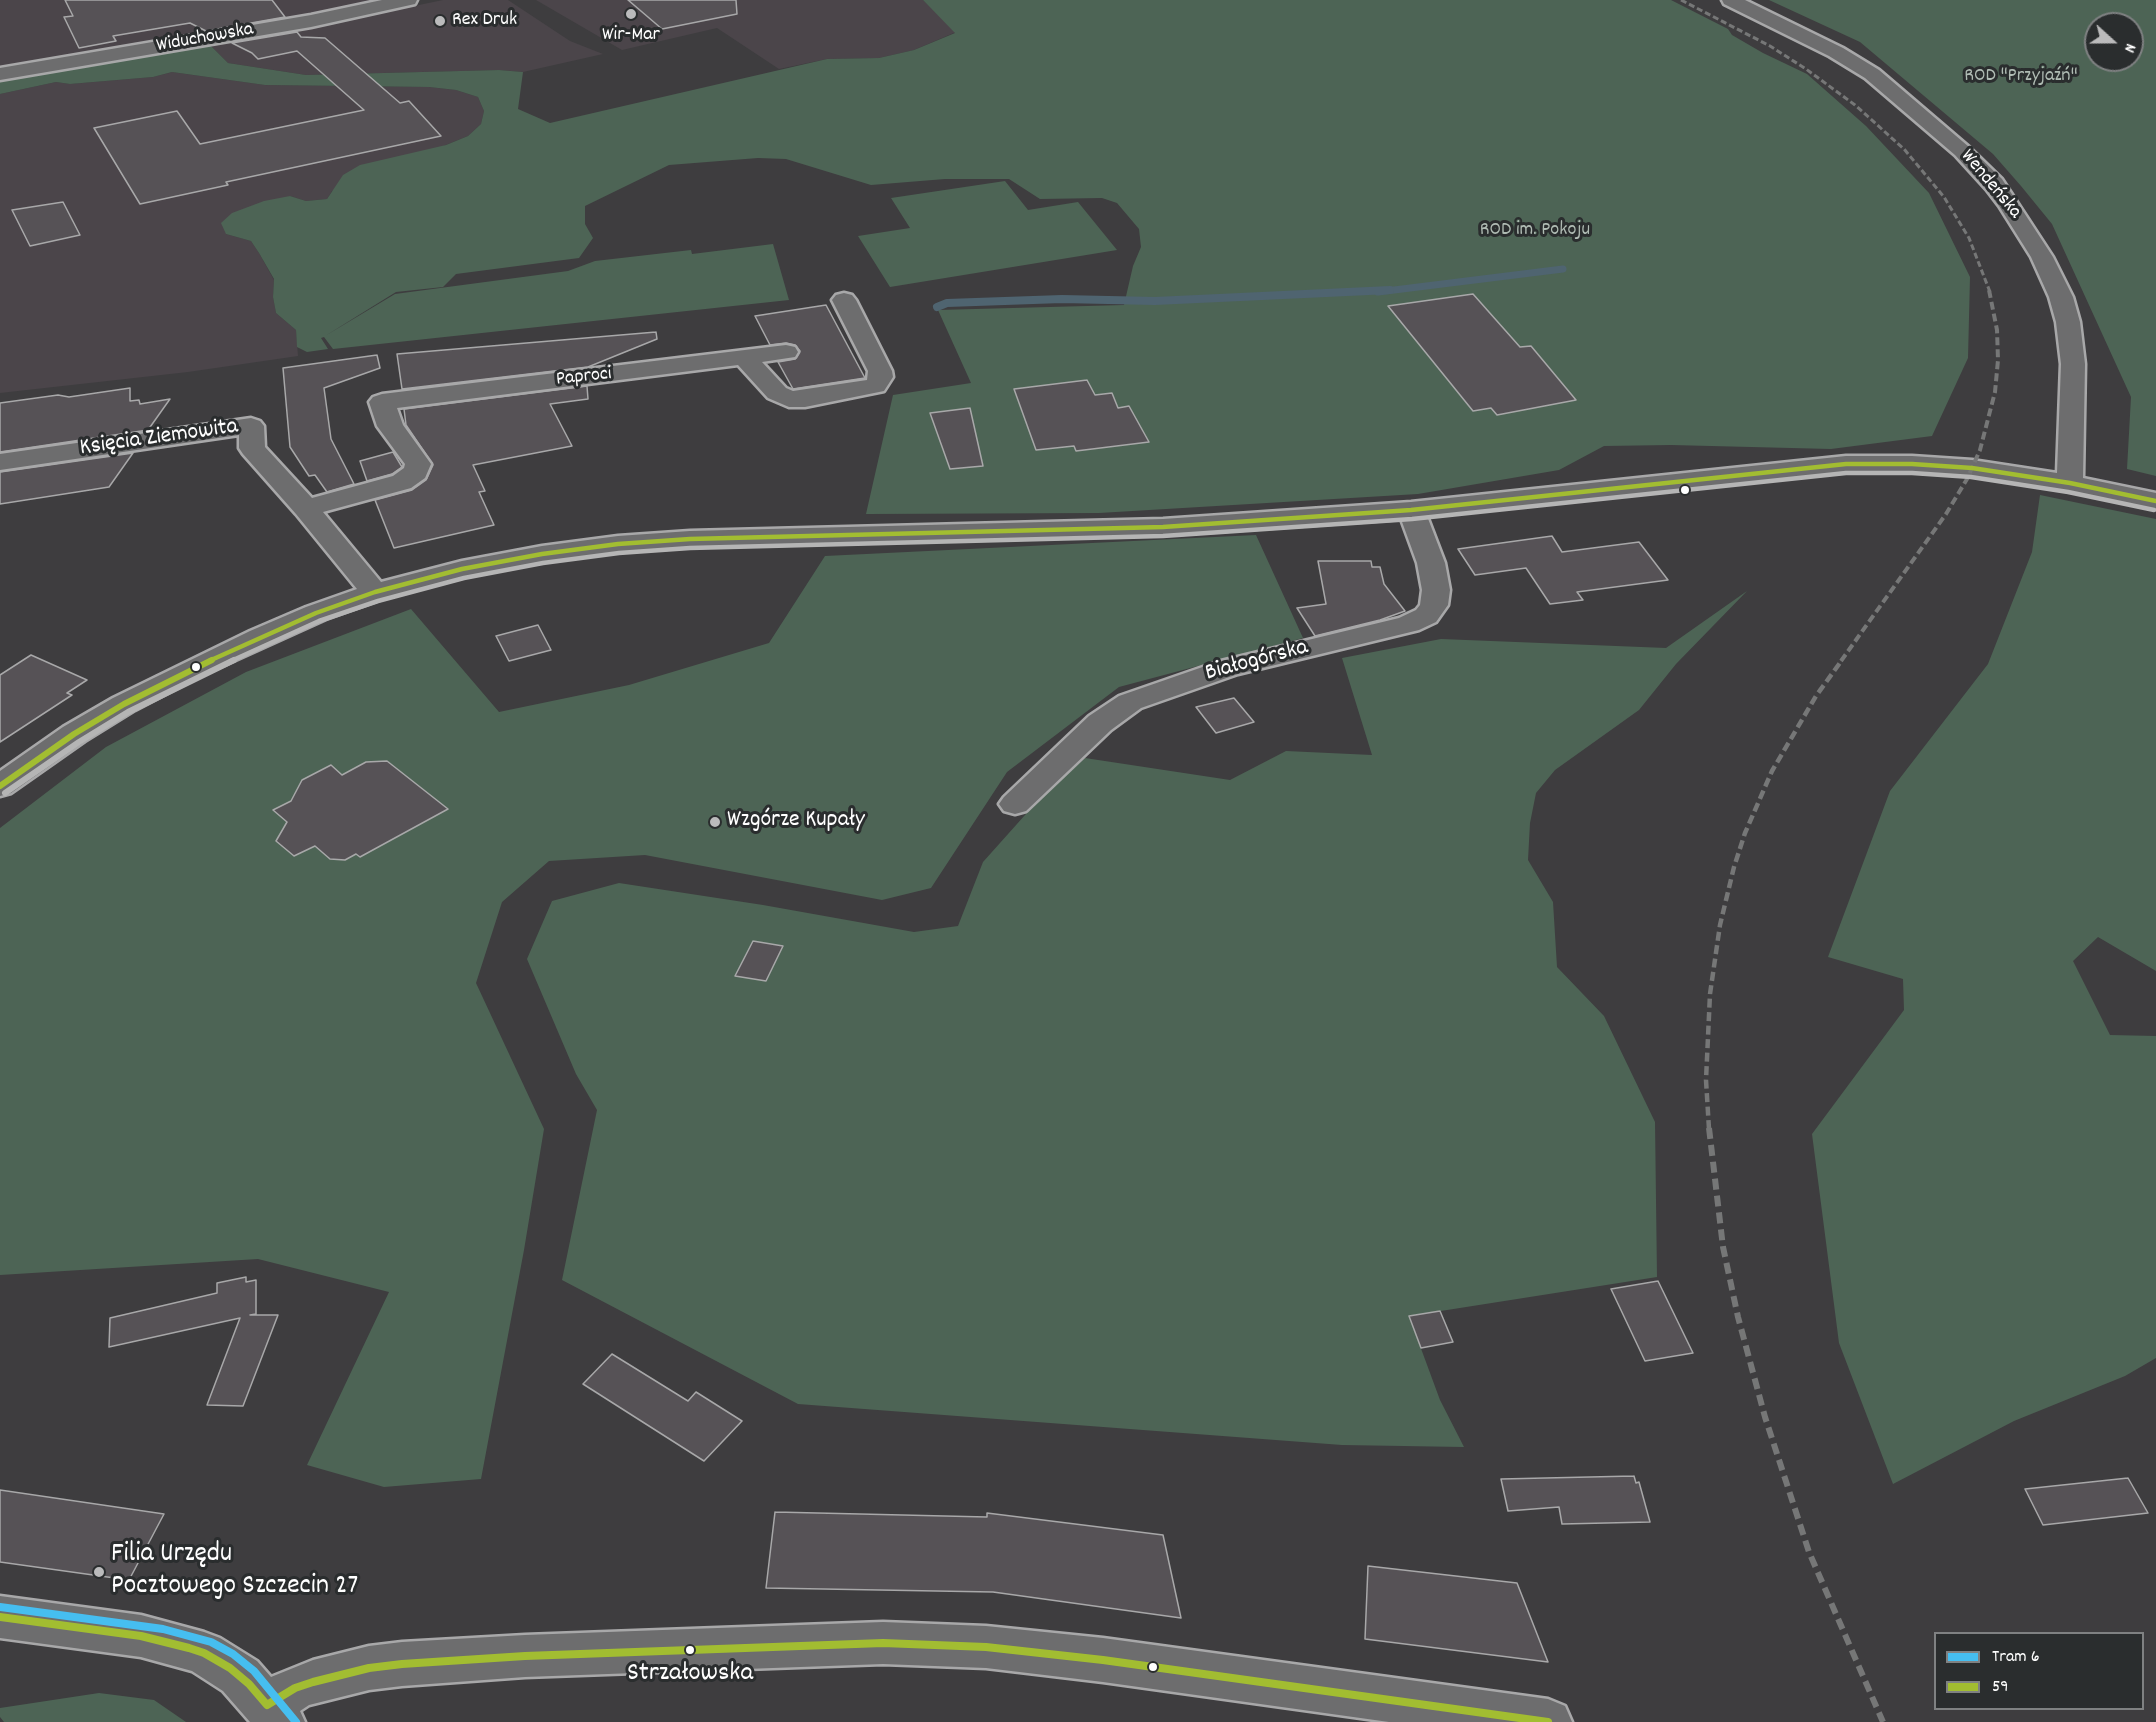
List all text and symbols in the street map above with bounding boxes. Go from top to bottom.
marker: Wir-Mar [624,7,638,21]
place label: Rex Druk [452,9,517,33]
north arrow [2084,12,2144,72]
marker: Rex Druk [433,14,447,28]
street label: Widuchowska [155,19,255,59]
place label: Wir-Mar [602,24,660,48]
text: N [2117,40,2142,56]
park label: ROD "Przyjaźń" [1964,65,2078,89]
street label: Wendeńska [1954,146,2026,224]
park label: ROD im. Pokoju [1480,219,1590,243]
street label: Paproci [555,363,613,393]
street label: Księcia Ziemowita [78,414,240,464]
unlabelled marker [1679,484,1691,496]
street label: Białogórska [1203,634,1311,690]
unlabelled marker [190,661,202,673]
place label: Wzgórze Kupały [727,808,865,836]
marker: Wzgórze Kupały [708,815,722,829]
place label: Filia Urzędu Pocztowego Szczecin 27 [111,1539,358,1605]
marker: Filia Urzędu Pocztowego Szczecin 27 [92,1565,106,1579]
legend [1934,1632,2144,1710]
marker: Strzałowska [684,1644,696,1656]
text: Tram 6 [1992,1645,2040,1670]
place label: Strzałowska [627,1659,753,1691]
unlabelled marker [1147,1661,1159,1673]
text: 59 [1992,1675,2009,1700]

